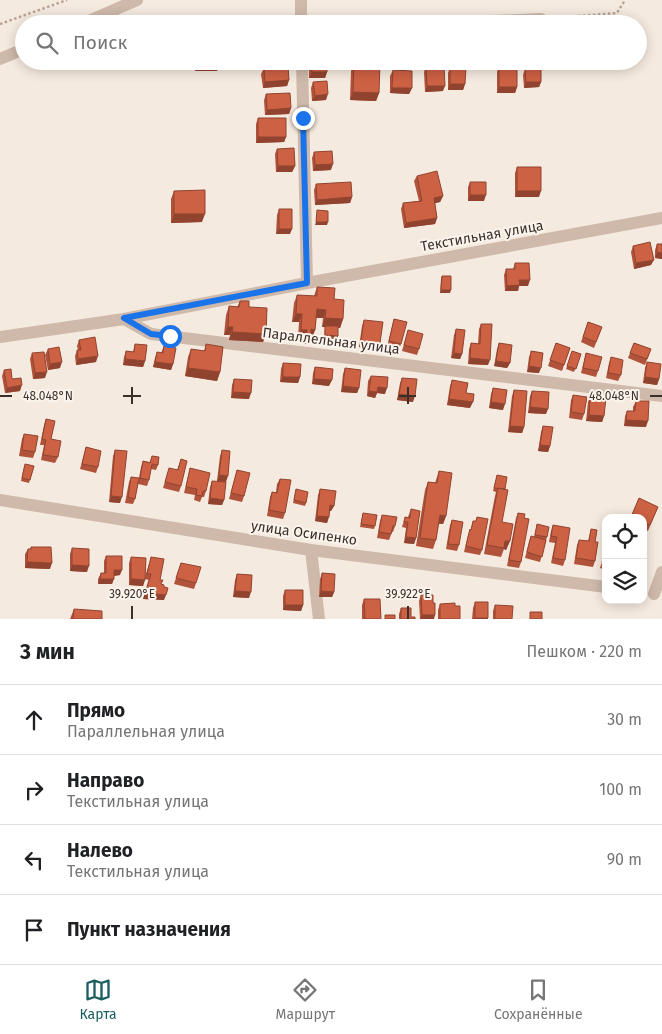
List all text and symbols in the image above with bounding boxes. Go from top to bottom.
search box [15,15,647,70]
icon: search [33,29,61,57]
text: Поиск [73,31,127,54]
route end [292,107,315,130]
street label: Текстильная улица [419,217,545,255]
street label: Параллельная улица [261,324,401,358]
route start [159,325,182,348]
text: 48.048°N [23,389,73,403]
text: 48.048°N [589,389,639,403]
map controls [602,514,647,604]
button: locate [602,514,647,559]
street label: улица Осипенко [250,517,358,549]
button: layers [602,559,647,604]
text: 39.920°E [109,587,155,601]
text: 39.922°E [385,587,431,601]
text: 3 мин [20,639,75,665]
text: Пешком · 220 m [526,642,642,661]
text: Прямо [67,699,125,722]
icon: ahead [20,706,48,734]
text: 30 m [607,710,642,729]
text: Параллельная улица [67,722,225,741]
text: Направо [67,769,144,792]
icon: right [20,776,48,804]
text: 100 m [599,780,642,799]
text: Текстильная улица [67,792,209,811]
text: Налево [67,839,133,862]
icon: left [20,846,48,874]
text: 90 m [607,850,642,869]
text: Текстильная улица [67,862,209,881]
icon: arrive [20,916,48,944]
text: Пункт назначения [67,918,231,941]
tab: Карта [79,976,117,1023]
tab: Маршрут [276,976,335,1023]
tab: Сохранённые [494,976,583,1023]

